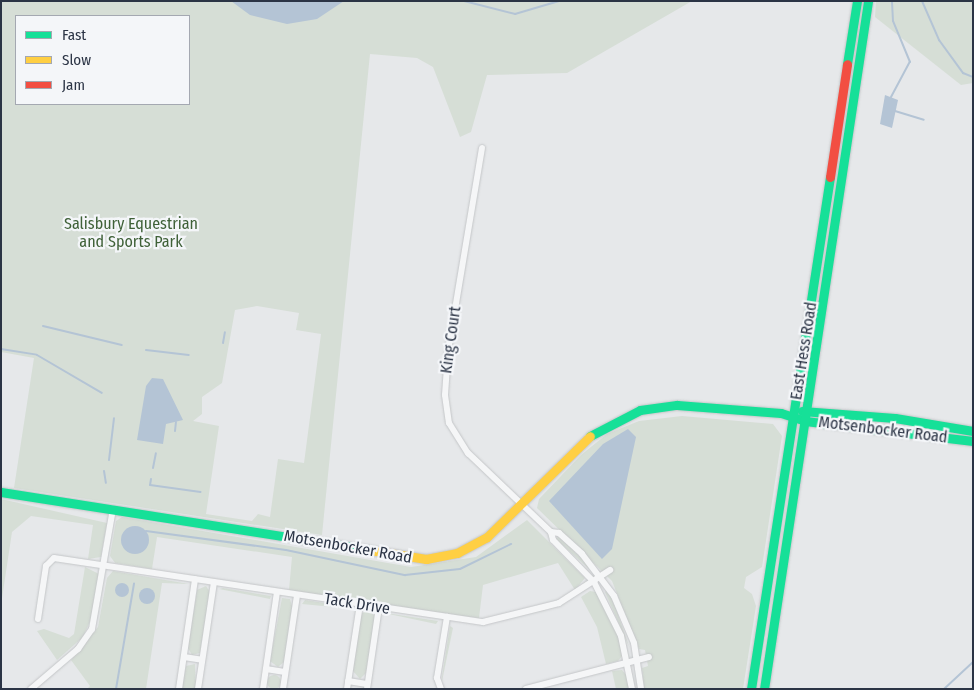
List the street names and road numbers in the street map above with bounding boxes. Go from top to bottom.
street label: East Hess Road [787,301,821,401]
street label: King Court [437,305,465,375]
street label: Motsenbocker Road [817,413,949,447]
street label: Motsenbocker Road [282,526,414,568]
street label: Tack Drive [323,589,391,619]

